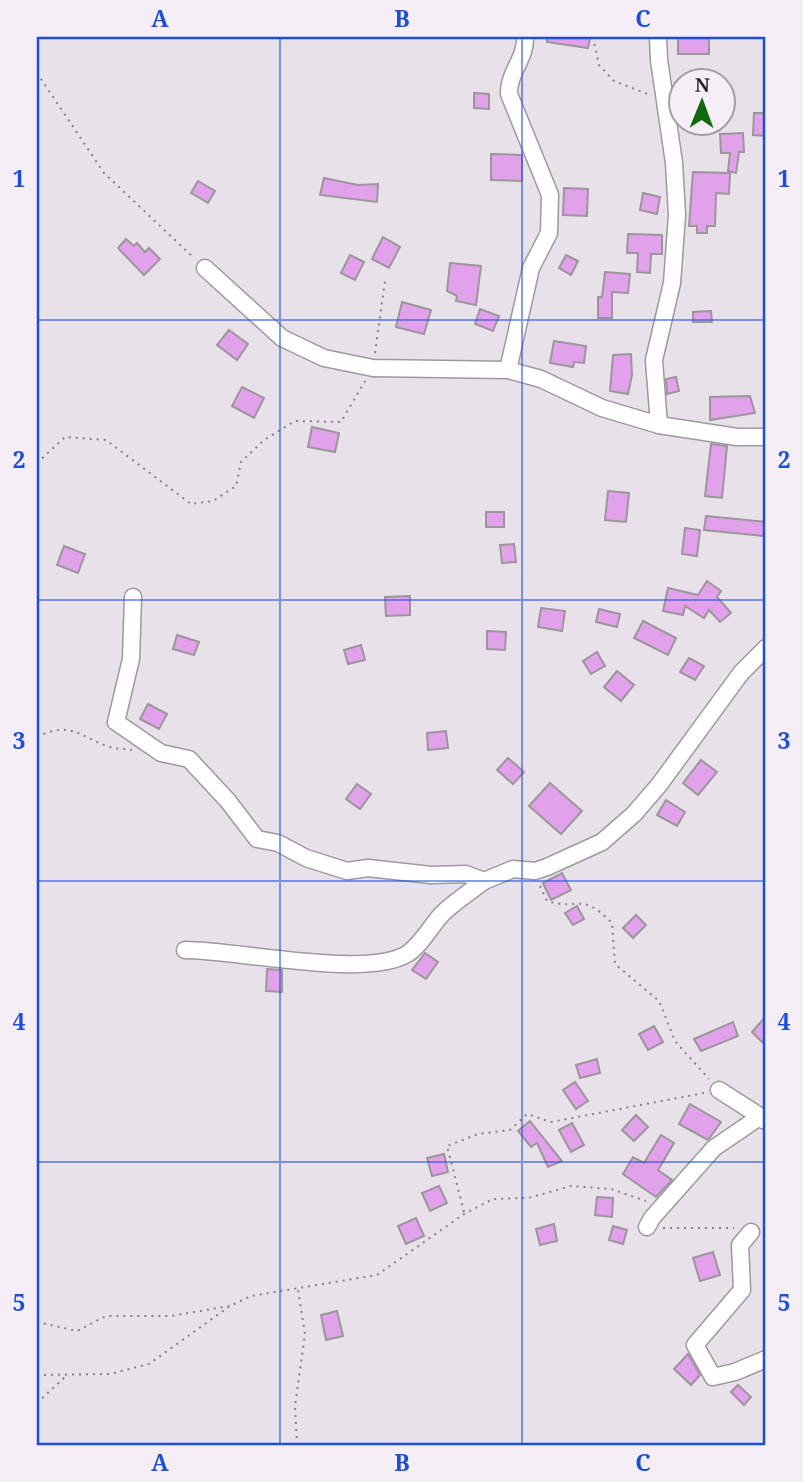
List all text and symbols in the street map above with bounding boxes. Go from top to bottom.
text: A [151,2,169,34]
text: B [394,2,410,34]
text: C [635,2,651,34]
north arrow [666,66,736,136]
text: N [695,72,710,98]
text: 1 [13,162,26,194]
text: 1 [778,162,791,194]
text: 2 [13,443,26,475]
text: 2 [778,443,791,475]
text: 3 [13,724,26,756]
text: 3 [778,724,791,756]
text: 4 [13,1005,26,1037]
text: 4 [778,1005,791,1037]
text: 5 [13,1286,26,1318]
text: 5 [778,1286,791,1318]
text: A [151,1446,169,1478]
text: B [394,1446,410,1478]
text: C [635,1446,651,1478]

